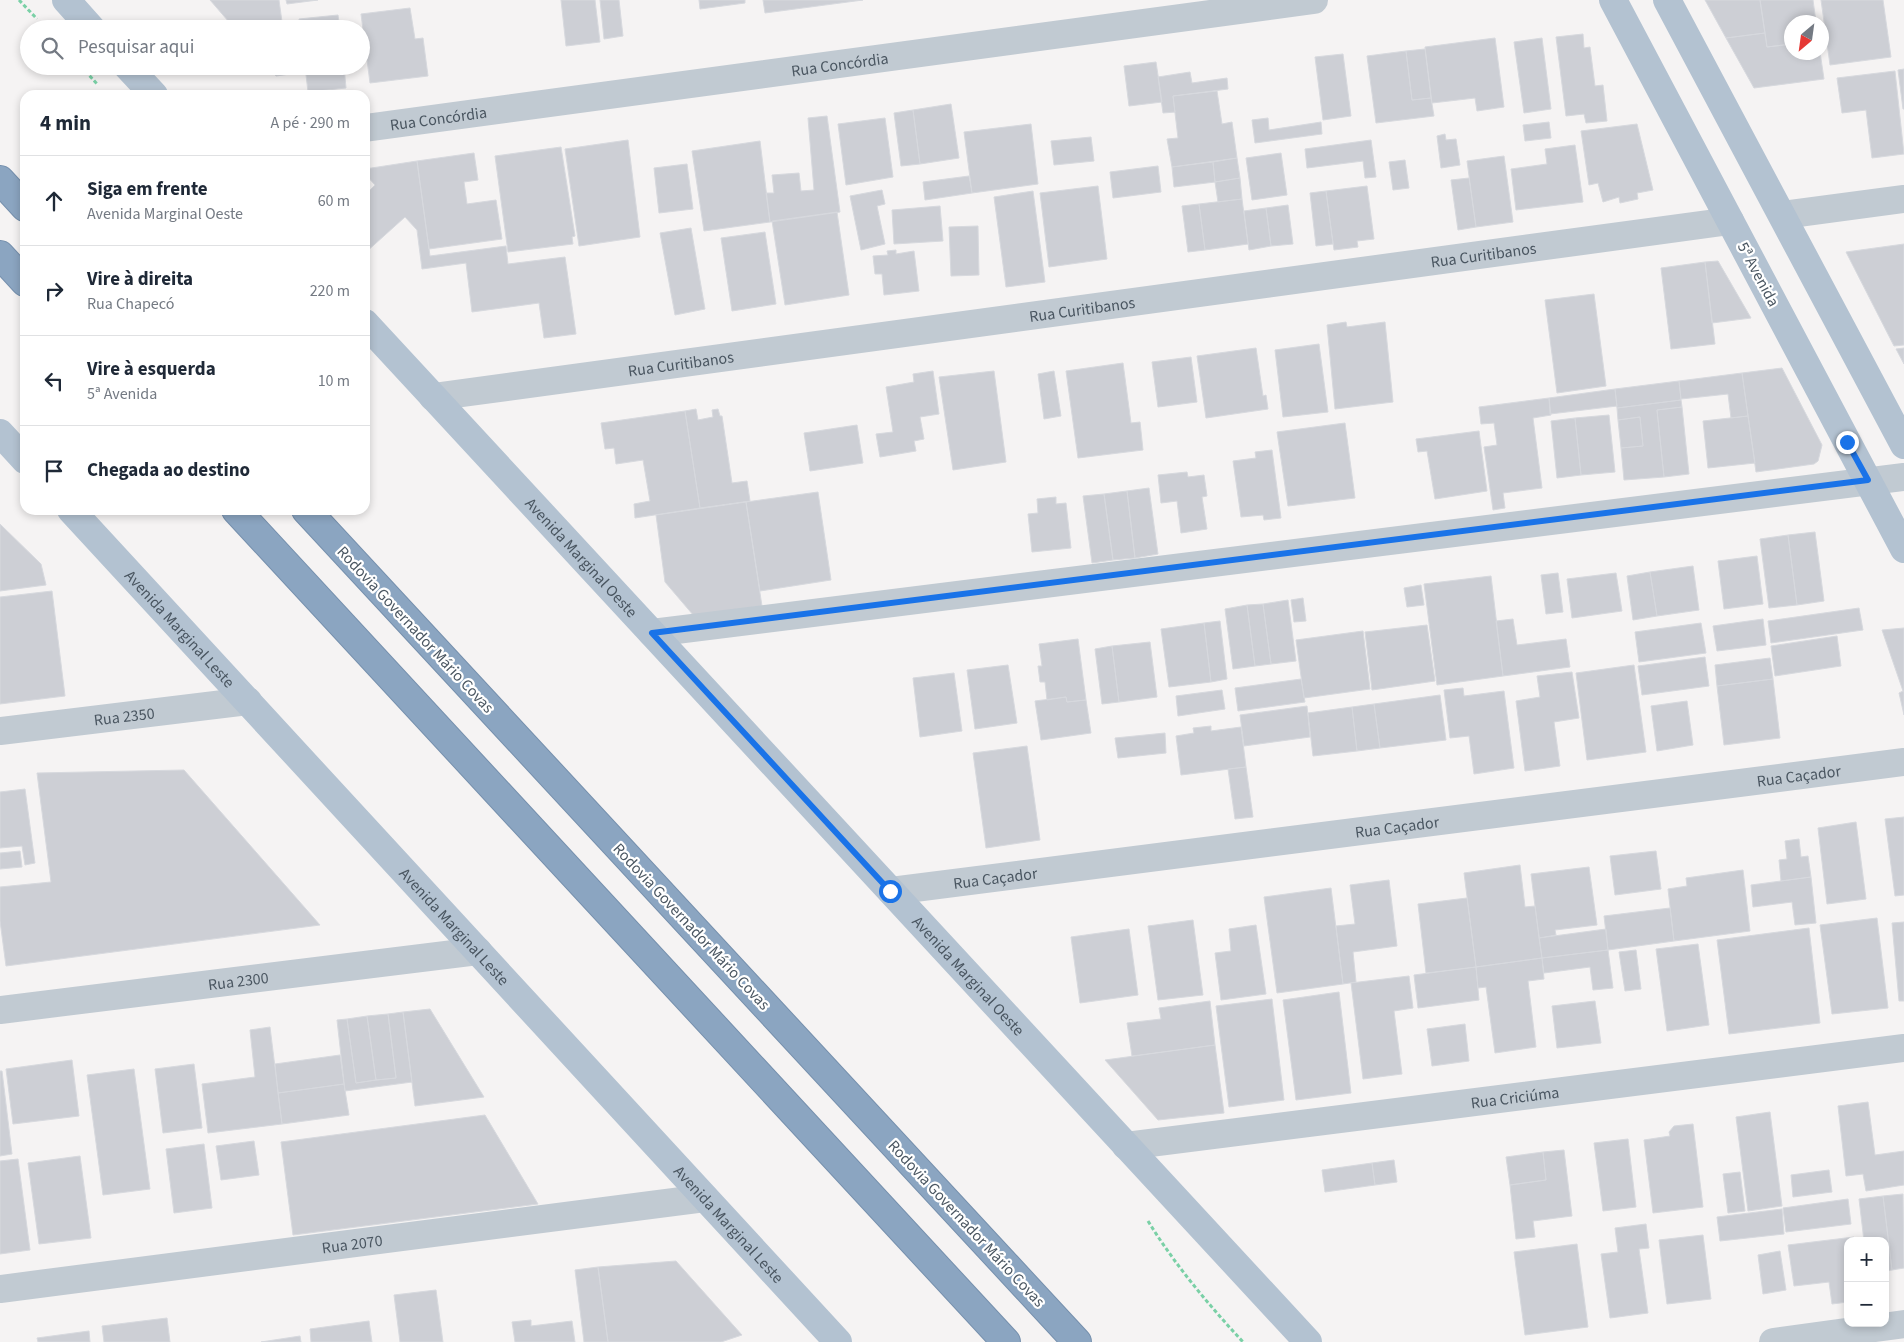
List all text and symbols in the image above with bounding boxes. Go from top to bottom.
north arrow [1784,15,1829,60]
search box [20,20,370,75]
icon: search [38,34,66,62]
text: Pesquisar aqui [78,34,194,61]
street label: Rua Concórdia [790,48,890,82]
street label: Rua Concórdia [389,102,488,137]
text: 4 min [40,108,91,138]
text: A pé · 290 m [271,112,350,134]
text: Siga em frente [87,176,208,203]
icon: ahead [40,187,68,215]
text: 60 m [318,190,350,212]
text: Avenida Marginal Oeste [87,203,243,225]
street label: Rua Curitibanos [1429,237,1538,274]
street label: 5ª Avenida [1732,238,1784,311]
text: Vire à direita [87,266,193,293]
icon: right [40,277,68,305]
text: 220 m [310,280,350,302]
street label: Rua Curitibanos [1028,292,1137,328]
text: Rua Chapecó [87,293,174,315]
street label: Rua Curitibanos [627,346,735,382]
text: Vire à esquerda [87,356,216,383]
icon: left [40,367,68,395]
text: 10 m [318,370,350,392]
text: 5ª Avenida [87,383,157,405]
route end [1836,431,1859,454]
icon: arrive [40,457,68,485]
text: Chegada ao destino [87,457,250,484]
street label: Avenida Marginal Oeste [520,493,642,623]
street label: Rodovia Governador Mário Covas [332,541,499,718]
street label: Avenida Marginal Leste [119,565,239,693]
street label: Rua 2350 [93,702,156,732]
street label: Rua Caçador [1755,760,1843,793]
street label: Rua Caçador [1354,811,1441,844]
street label: Rodovia Governador Mário Covas [608,838,775,1015]
street label: Rua Caçador [952,862,1039,895]
street label: Avenida Marginal Leste [394,863,514,991]
route start [879,880,902,903]
street label: Avenida Marginal Oeste [907,911,1029,1041]
street label: Rua 2300 [207,967,270,996]
street label: Rua Criciúma [1470,1082,1561,1114]
street label: Rodovia Governador Mário Covas [883,1135,1050,1312]
street label: Avenida Marginal Leste [668,1161,788,1288]
street label: Rua 2070 [321,1230,384,1259]
map controls [1844,1237,1889,1327]
button: + [1844,1237,1889,1282]
button: − [1844,1282,1889,1327]

